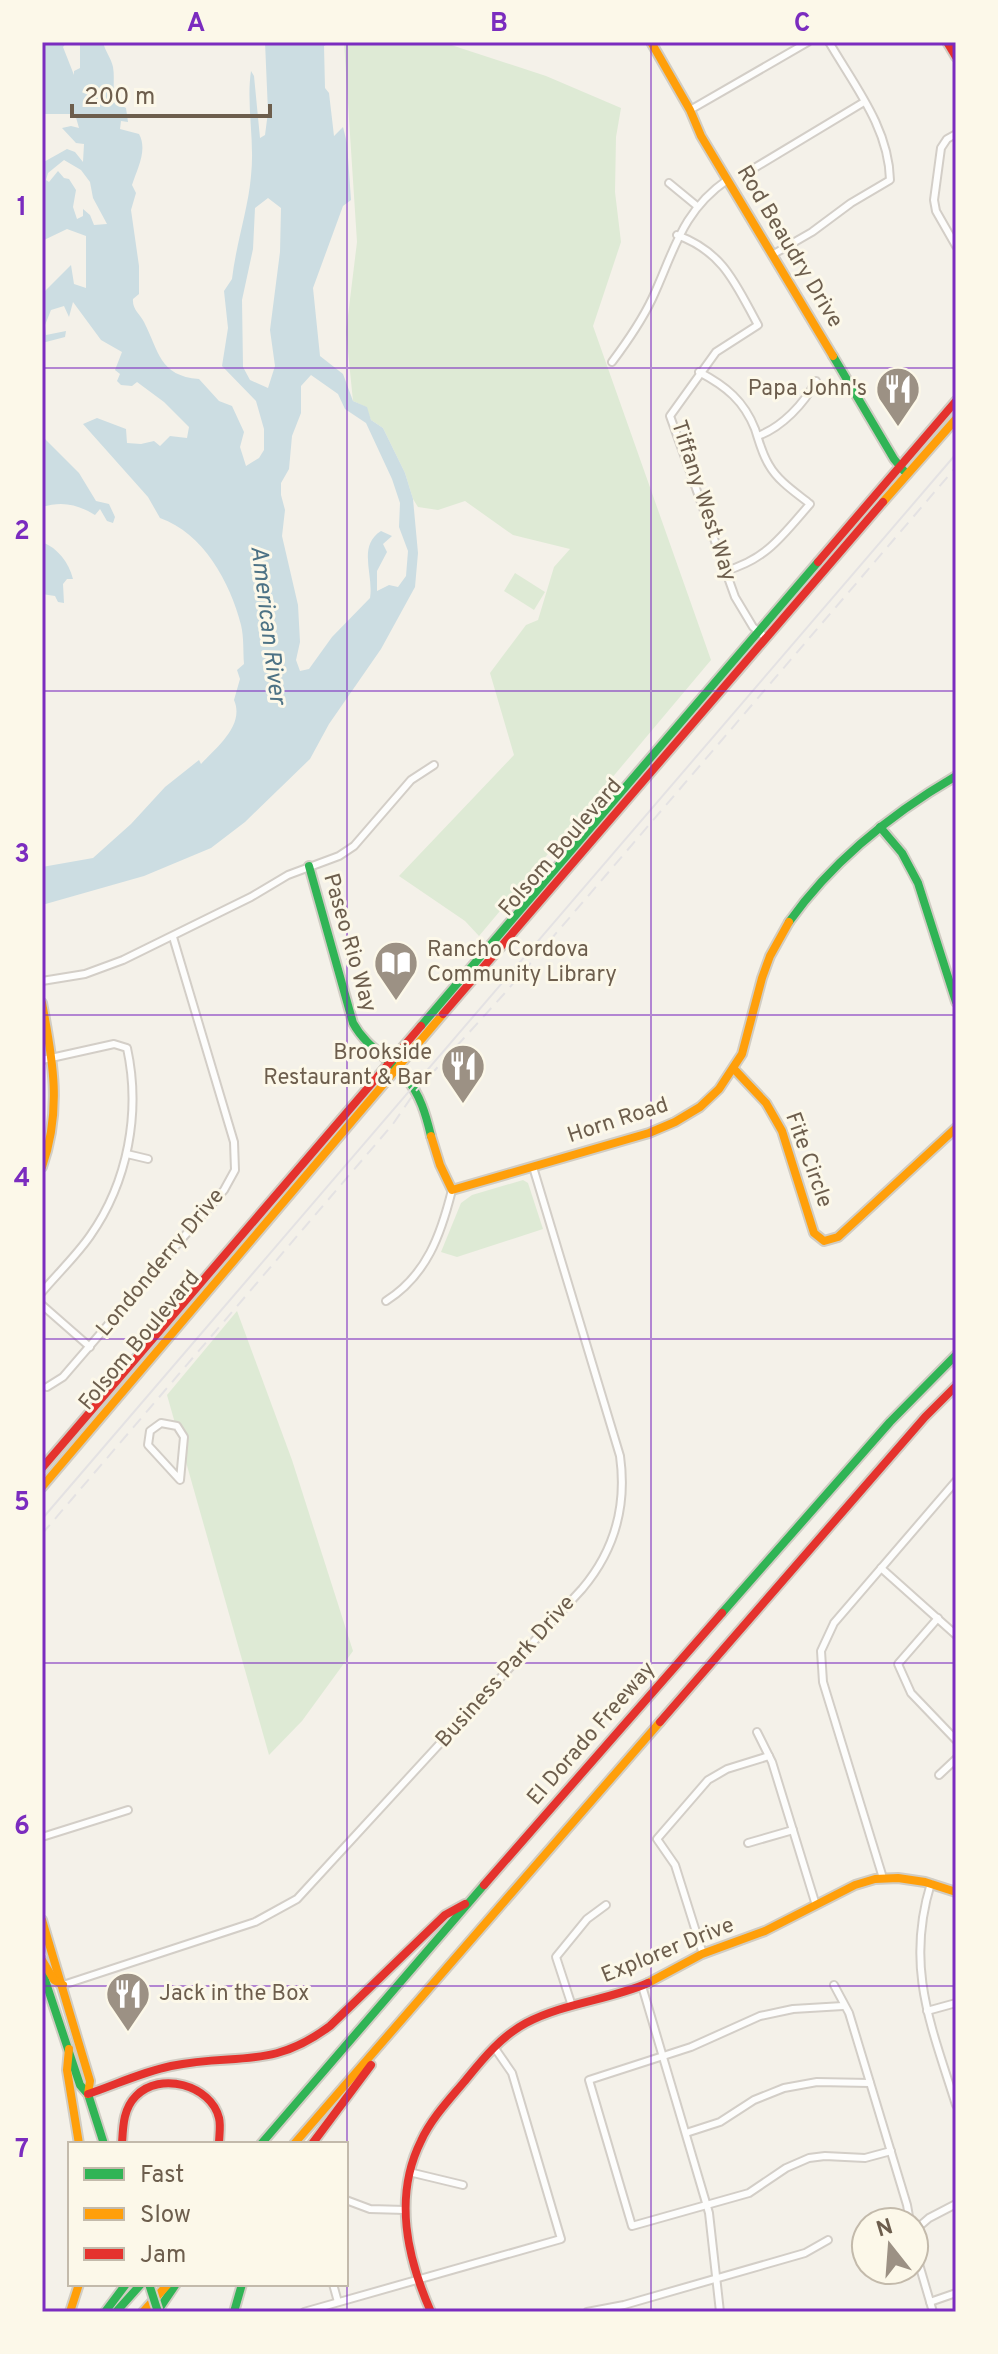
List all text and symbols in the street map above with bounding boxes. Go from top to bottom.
text: A [187,8,205,41]
text: B [490,8,508,41]
text: C [794,8,810,41]
scale bar [72,68,270,118]
text: 200 m [84,83,155,113]
street label: Rod Beaudry Drive [730,161,848,333]
text: 1 [17,192,27,225]
restaurant icon: Papa John's [874,365,922,428]
place label: Papa John's [748,376,867,403]
street label: Tiffany West Way [664,417,742,585]
text: 2 [14,516,30,549]
water label: American River [242,544,292,708]
street label: Folsom Boulevard [494,773,628,923]
text: 3 [14,839,30,872]
street label: Paseo Rio Way [316,871,382,1015]
place label: Rancho Cordova Community Library [427,937,617,989]
library icon: Rancho Cordova Community Library [372,939,420,1002]
place label: Brookside Restaurant & Bar [263,1040,432,1092]
restaurant icon: Brookside Restaurant & Bar [439,1042,487,1105]
street label: Horn Road [564,1092,672,1150]
street label: Fite Circle [778,1109,838,1211]
text: 4 [14,1163,30,1196]
street label: Londonderry Drive [91,1183,231,1343]
street label: Folsom Boulevard [74,1266,206,1416]
text: 5 [14,1487,30,1520]
street label: Business Park Drive [431,1590,581,1754]
street label: El Dorado Freeway [522,1656,662,1812]
text: 6 [14,1811,30,1844]
street label: Explorer Drive [598,1912,738,1990]
restaurant icon: Jack in the Box [104,1970,152,2033]
place label: Jack in the Box [159,1981,309,2008]
text: 7 [15,2134,29,2167]
legend [68,2142,348,2286]
text: Fast [140,2161,184,2191]
text: Slow [140,2201,191,2231]
north arrow [850,2206,930,2286]
text: N [873,2214,896,2244]
text: Jam [140,2241,186,2271]

